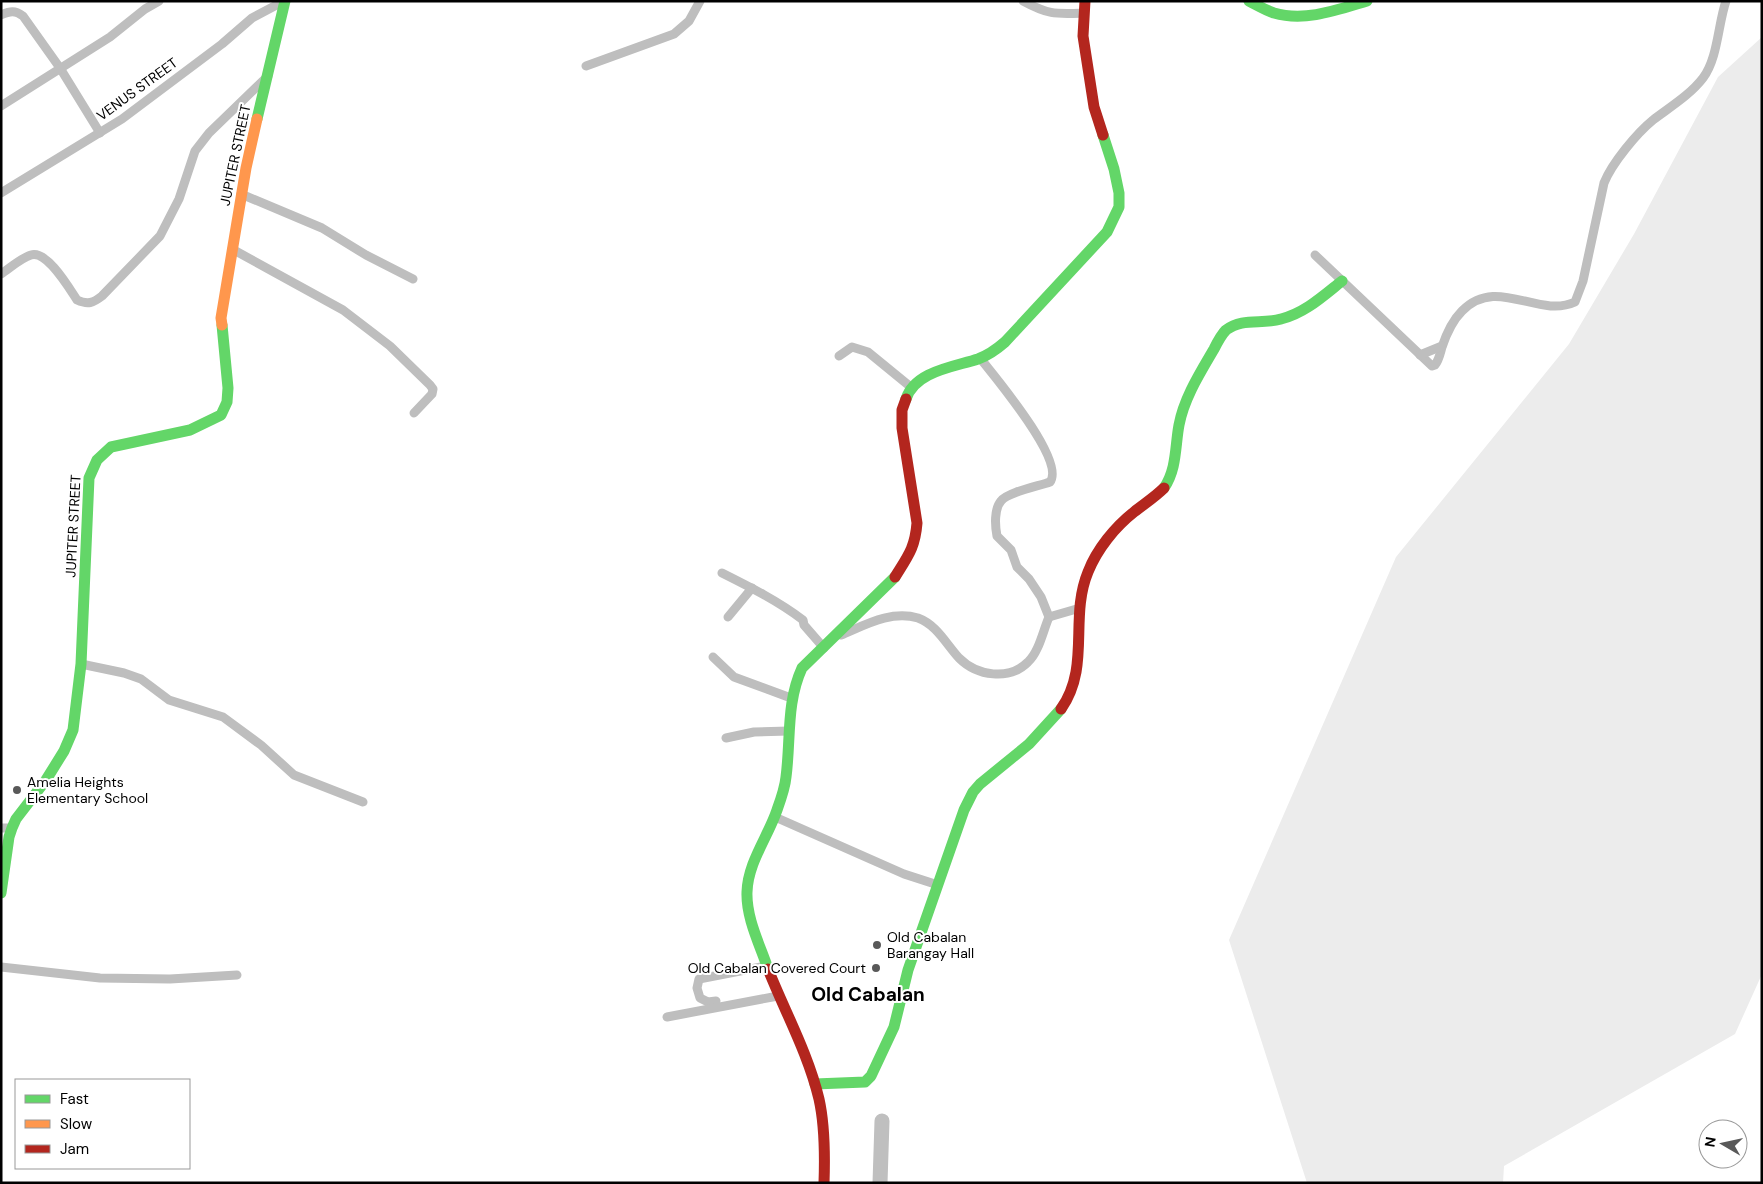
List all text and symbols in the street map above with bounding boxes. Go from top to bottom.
street label: VENUS STREET [93,54,181,124]
street label: JUPITER STREET [215,103,255,207]
street label: JUPITER STREET [61,474,85,578]
place label: Amelia Heights Elementary School [27,773,148,807]
marker: Amelia Heights Elementary School [11,784,23,796]
place label: Old Cabalan Barangay Hall [887,928,974,962]
marker: Old Cabalan Barangay Hall [871,939,883,951]
place label: Old Cabalan Covered Court [688,959,866,977]
marker: Old Cabalan Covered Court [870,962,882,974]
district label: Old Cabalan [811,982,925,1007]
legend [15,1079,190,1169]
text: Fast [60,1089,89,1109]
text: Slow [60,1114,93,1134]
north arrow [1698,1119,1748,1169]
text: N [1700,1136,1720,1148]
text: Jam [60,1139,89,1159]

